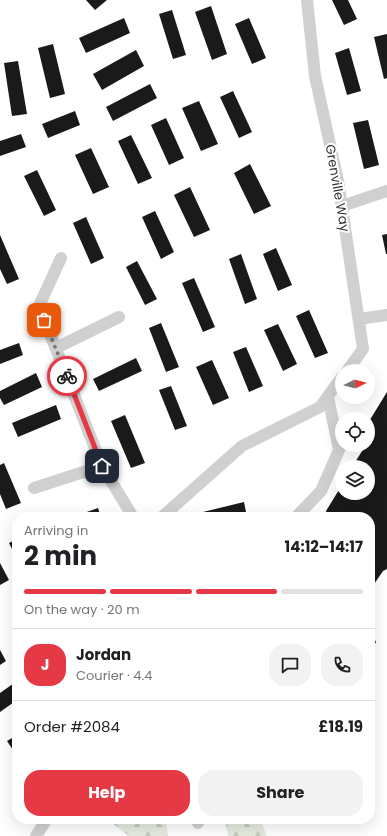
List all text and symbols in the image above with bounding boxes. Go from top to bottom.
street label: Grenville Way [320,143,355,234]
pin [27,303,61,337]
icon: bag [33,309,55,331]
courier [47,356,87,396]
north arrow [335,364,375,404]
map controls [335,364,375,500]
icon: bike [56,365,78,387]
button: locate [335,412,375,452]
pin [85,449,119,483]
icon: home [91,455,113,477]
button: layers [335,460,375,500]
text: Arriving in [24,521,88,540]
text: 14:12–14:17 [285,536,363,557]
text: 2 min [24,538,97,574]
text: On the way · 20 m [24,600,140,619]
text: Jordan [76,644,131,665]
button: chat [269,644,311,686]
button: phone [321,644,363,686]
text: J [41,654,49,675]
text: Courier · 4.4 [76,666,152,685]
text: Order #2084 [24,716,120,737]
text: £18.19 [319,716,363,737]
button: Help [24,770,190,816]
button: Share [198,770,363,816]

